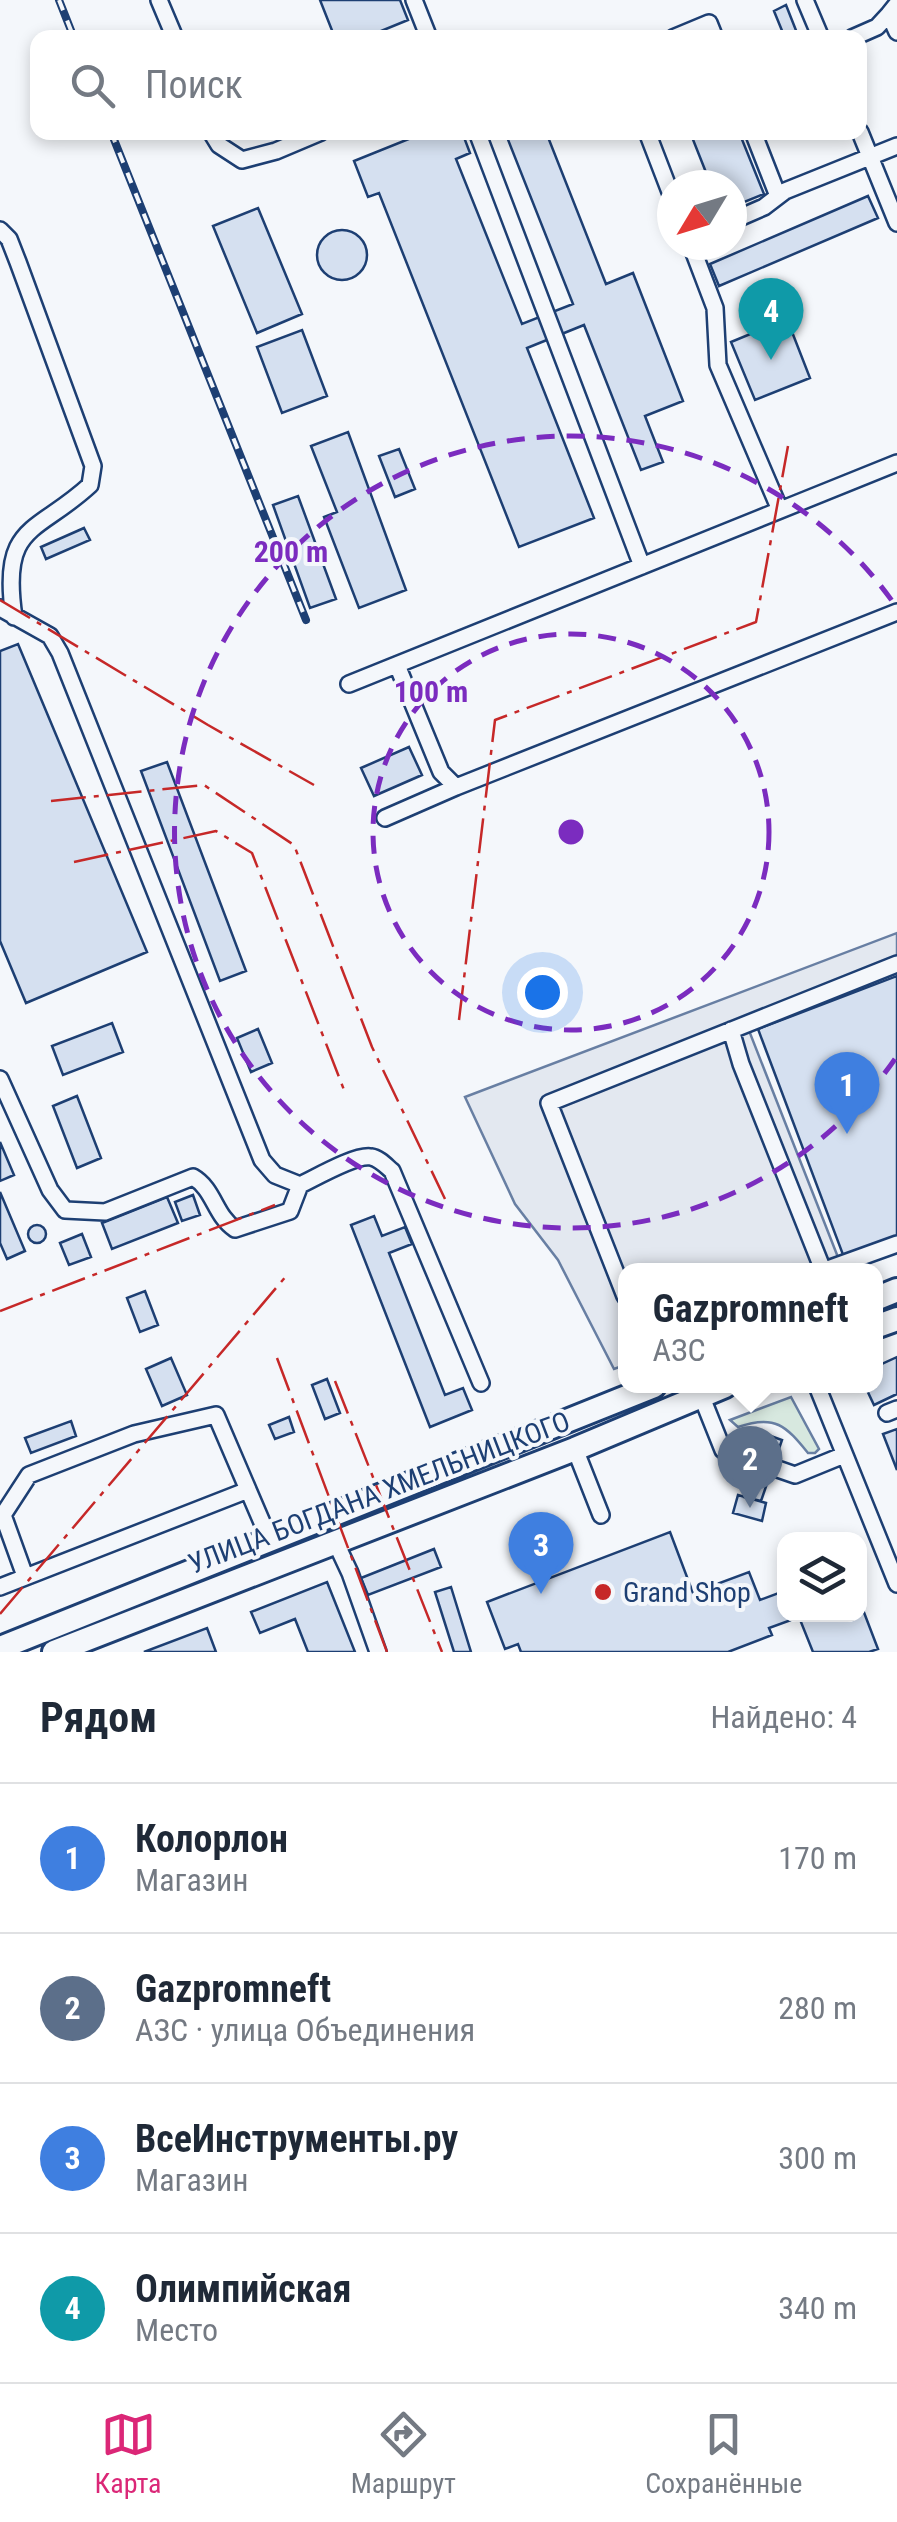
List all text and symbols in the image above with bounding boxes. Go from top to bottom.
search box [30,30,867,140]
icon: search [65,58,120,113]
text: Поиск [145,63,243,107]
north arrow [657,170,747,260]
pin: 4 [738,278,804,360]
text: 200 m [254,534,328,569]
text: 100 m [394,674,468,709]
centre of rings [553,814,589,850]
your location [517,967,568,1018]
pin: 1 [814,1052,880,1134]
popup [618,1263,883,1393]
text: Gazpromneft [652,1287,849,1331]
text: АЗС [652,1331,706,1369]
street label: УЛИЦА БОГДАНА ХМЕЛЬНИЦКОГО [184,1404,575,1581]
pin: 2 [718,1426,782,1508]
pin: 3 [508,1512,574,1594]
map controls [777,1532,867,1622]
button: layers [777,1532,867,1622]
place label: Grand Shop [623,1576,751,1609]
marker: Grand Shop [592,1581,614,1603]
text: Рядом [40,1693,157,1742]
text: Найдено: 4 [710,1698,857,1736]
text: Колорлон [135,1817,288,1861]
text: 1 [64,1839,81,1877]
text: 170 m [778,1839,857,1877]
text: Магазин [135,1861,249,1899]
text: Gazpromneft [135,1967,331,2011]
text: 2 [64,1989,81,2027]
text: 280 m [778,1989,857,2027]
text: АЗС · улица Объединения [135,2011,475,2049]
text: ВсеИнструменты.ру [135,2117,458,2161]
text: 3 [64,2139,81,2177]
text: 300 m [778,2139,857,2177]
text: Магазин [135,2161,249,2199]
text: Олимпийская [135,2267,351,2311]
text: 4 [64,2289,81,2327]
text: 340 m [778,2289,857,2327]
text: Место [135,2311,218,2349]
tab: Карта [95,2407,162,2500]
tab: Маршрут [351,2407,456,2500]
tab: Сохранённые [645,2407,802,2500]

